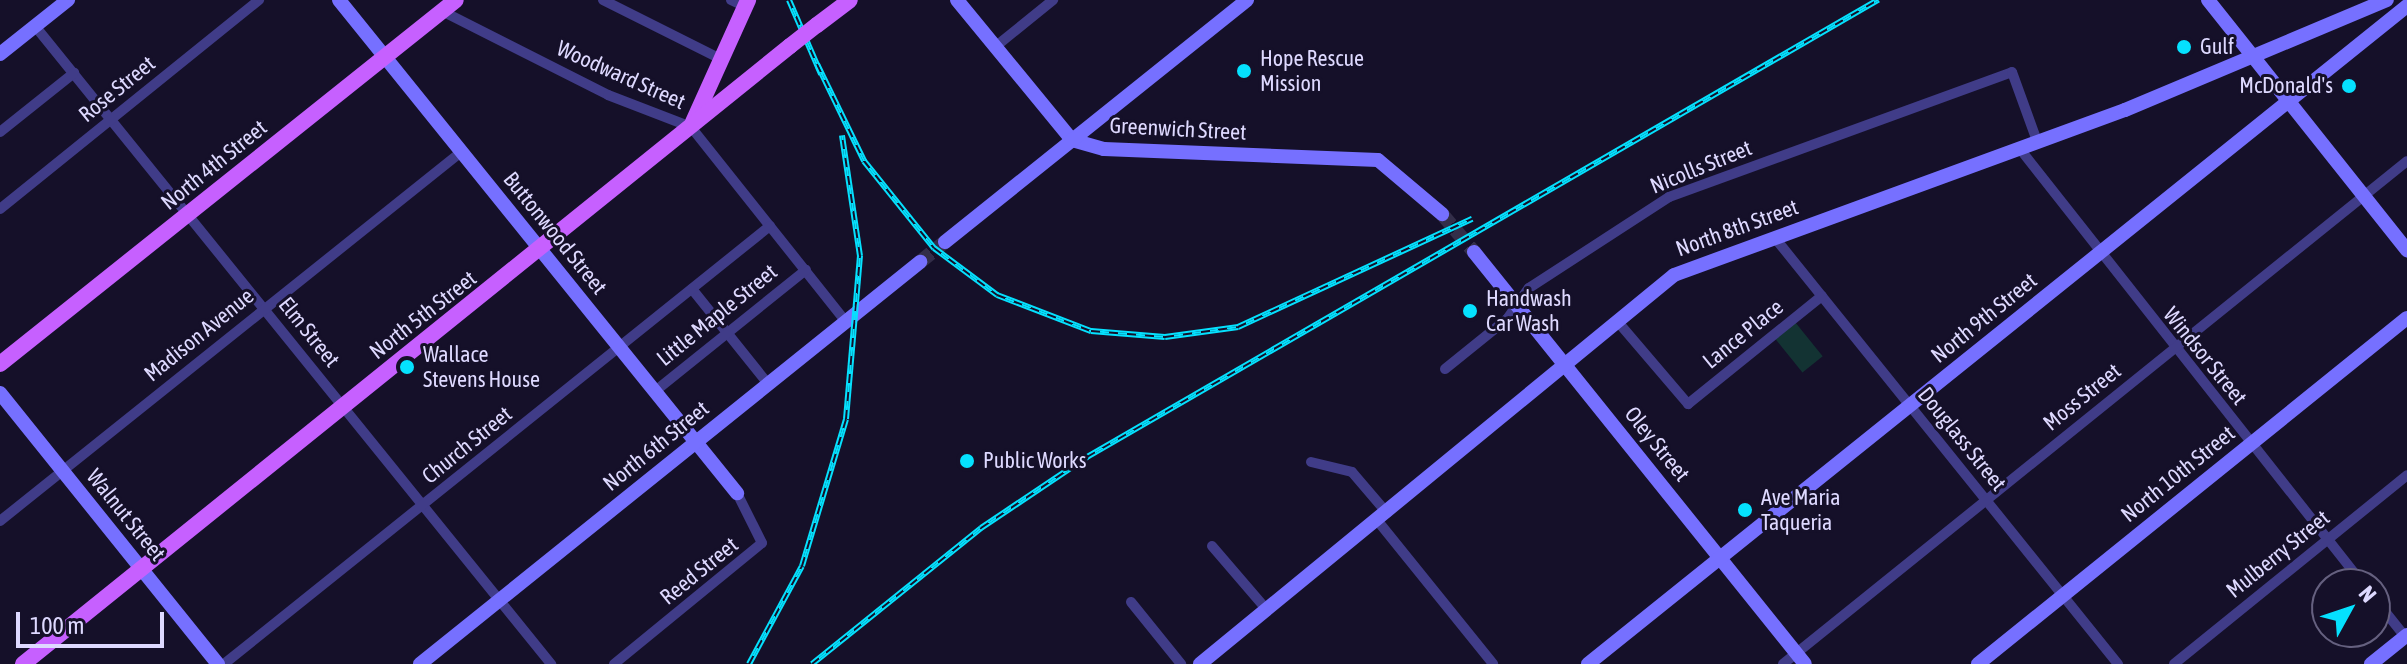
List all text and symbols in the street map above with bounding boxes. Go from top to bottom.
place label: Gulf [2200,34,2234,60]
street label: Woodward Street [553,35,689,115]
marker: Gulf [2175,38,2193,56]
place label: Hope Rescue Mission [1260,45,1364,96]
street label: Rose Street [74,50,160,128]
marker: Hope Rescue Mission [1235,62,1253,80]
place label: McDonald's [2239,73,2333,99]
marker: McDonald's [2340,77,2358,95]
street label: Greenwich Street [1109,112,1247,146]
street label: North 4th Street [156,114,272,216]
street label: Nicolls Street [1646,135,1756,199]
street label: Buttonwood Street [498,166,612,300]
street label: North 8th Street [1672,194,1802,262]
street label: Little Maple Street [652,258,782,372]
street label: North 5th Street [364,265,482,365]
street label: North 9th Street [1926,267,2042,369]
street label: Madison Avenue [139,283,259,387]
place label: Handwash Car Wash [1486,285,1572,336]
street label: Elm Street [273,292,345,372]
street label: Lance Place [1698,294,1788,374]
marker: Handwash Car Wash [1461,302,1479,320]
street label: Windsor Street [2158,302,2252,410]
place label: Wallace Stevens House [423,341,540,392]
marker: Wallace Stevens House [398,358,416,376]
street label: Moss Street [2038,358,2126,436]
street label: Douglass Street [1912,382,2012,496]
street label: North 6th Street [598,395,714,497]
street label: Church Street [417,401,517,489]
street label: Oley Street [1619,401,1695,487]
street label: North 10th Street [2116,420,2240,528]
place label: Public Works [983,448,1086,474]
marker: Public Works [958,452,976,470]
street label: Walnut Street [81,464,171,566]
place label: Ave Maria Taqueria [1761,484,1840,536]
marker: Ave Maria Taqueria [1736,501,1754,519]
street label: Mulberry Street [2221,504,2335,604]
street label: Reed Street [655,532,743,610]
north arrow [2311,568,2391,648]
text: N [2354,581,2382,607]
scale bar [20,596,168,646]
text: 100 m [30,612,84,639]

